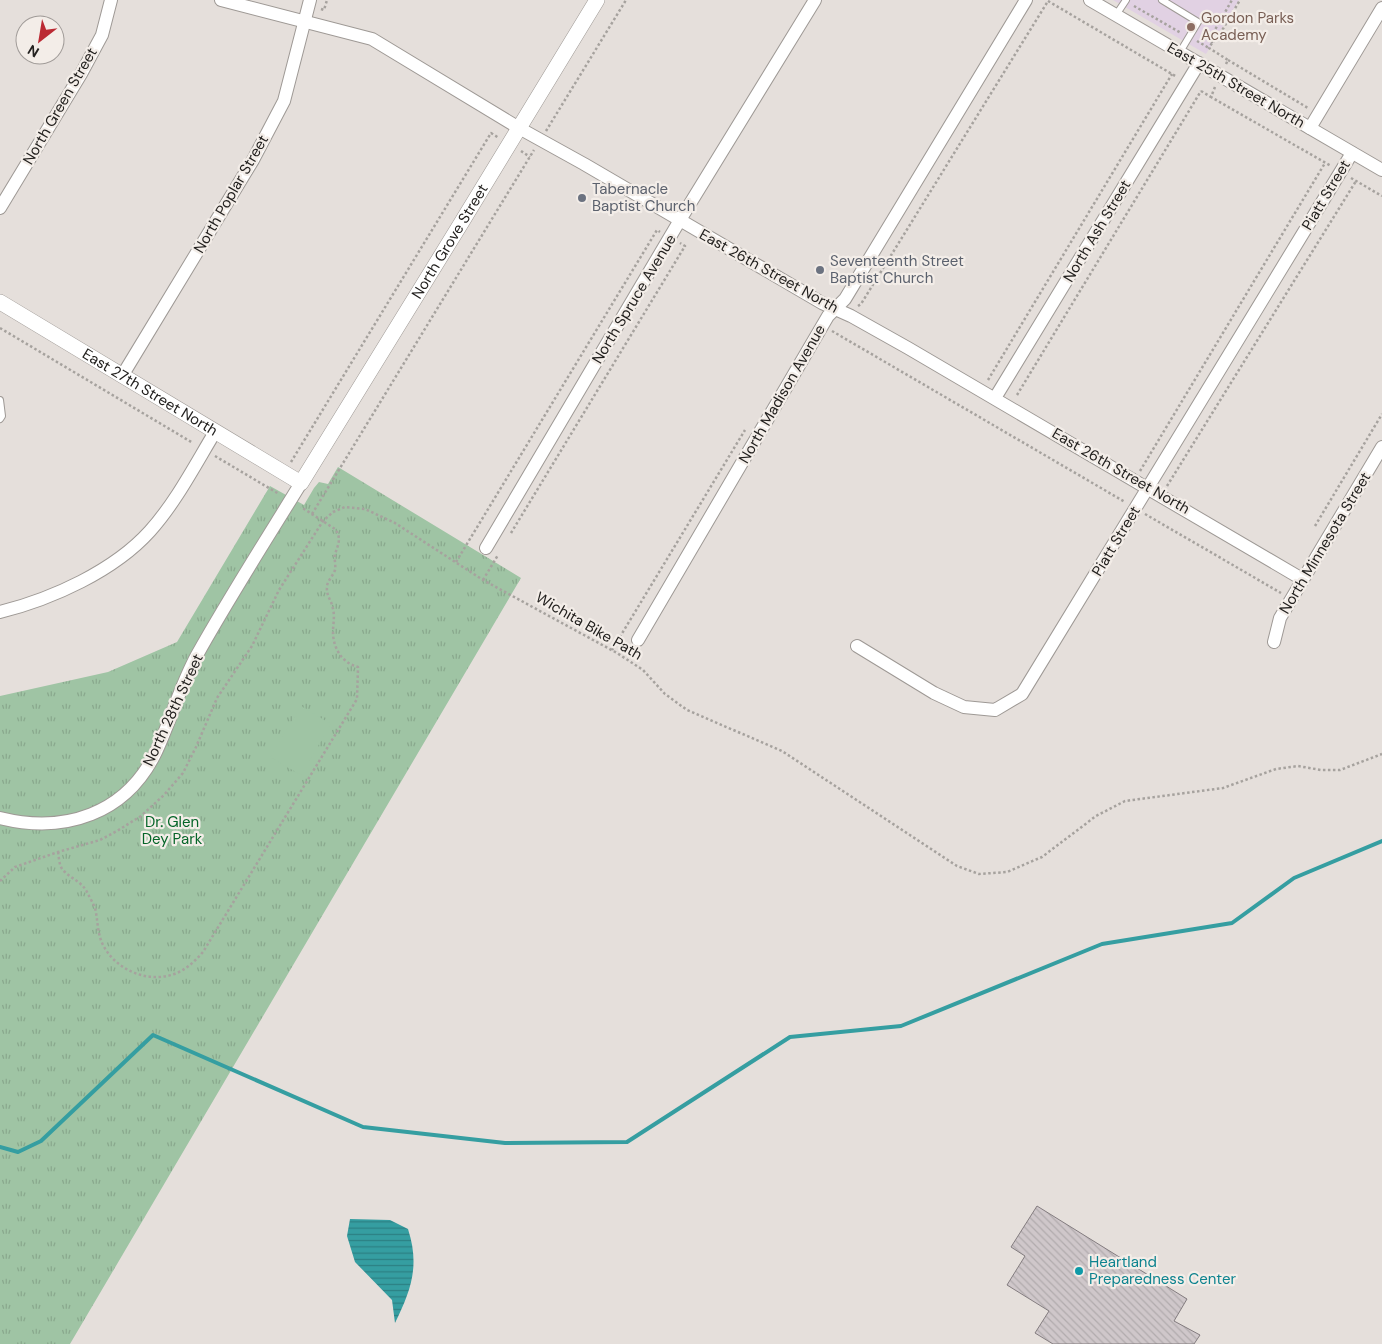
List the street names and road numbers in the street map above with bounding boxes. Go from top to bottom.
street label: East 25th Street North [1164,37,1308,133]
street label: North Green Street [19,44,101,168]
street label: North Poplar Street [189,131,273,257]
street label: Piatt Street [1297,156,1355,234]
street label: North Ash Street [1059,176,1135,286]
street label: North Grove Street [407,180,493,302]
street label: East 26th Street North [696,224,842,318]
street label: North Spruce Avenue [587,231,681,367]
street label: North Madison Avenue [734,321,830,467]
street label: East 27th Street North [79,344,221,441]
street label: East 26th Street North [1048,423,1194,519]
street label: North Minnesota Street [1275,468,1375,618]
street label: Piatt Street [1087,502,1145,580]
street label: Wichita Bike Path [532,587,646,665]
street label: North 28th Street [138,650,208,769]

